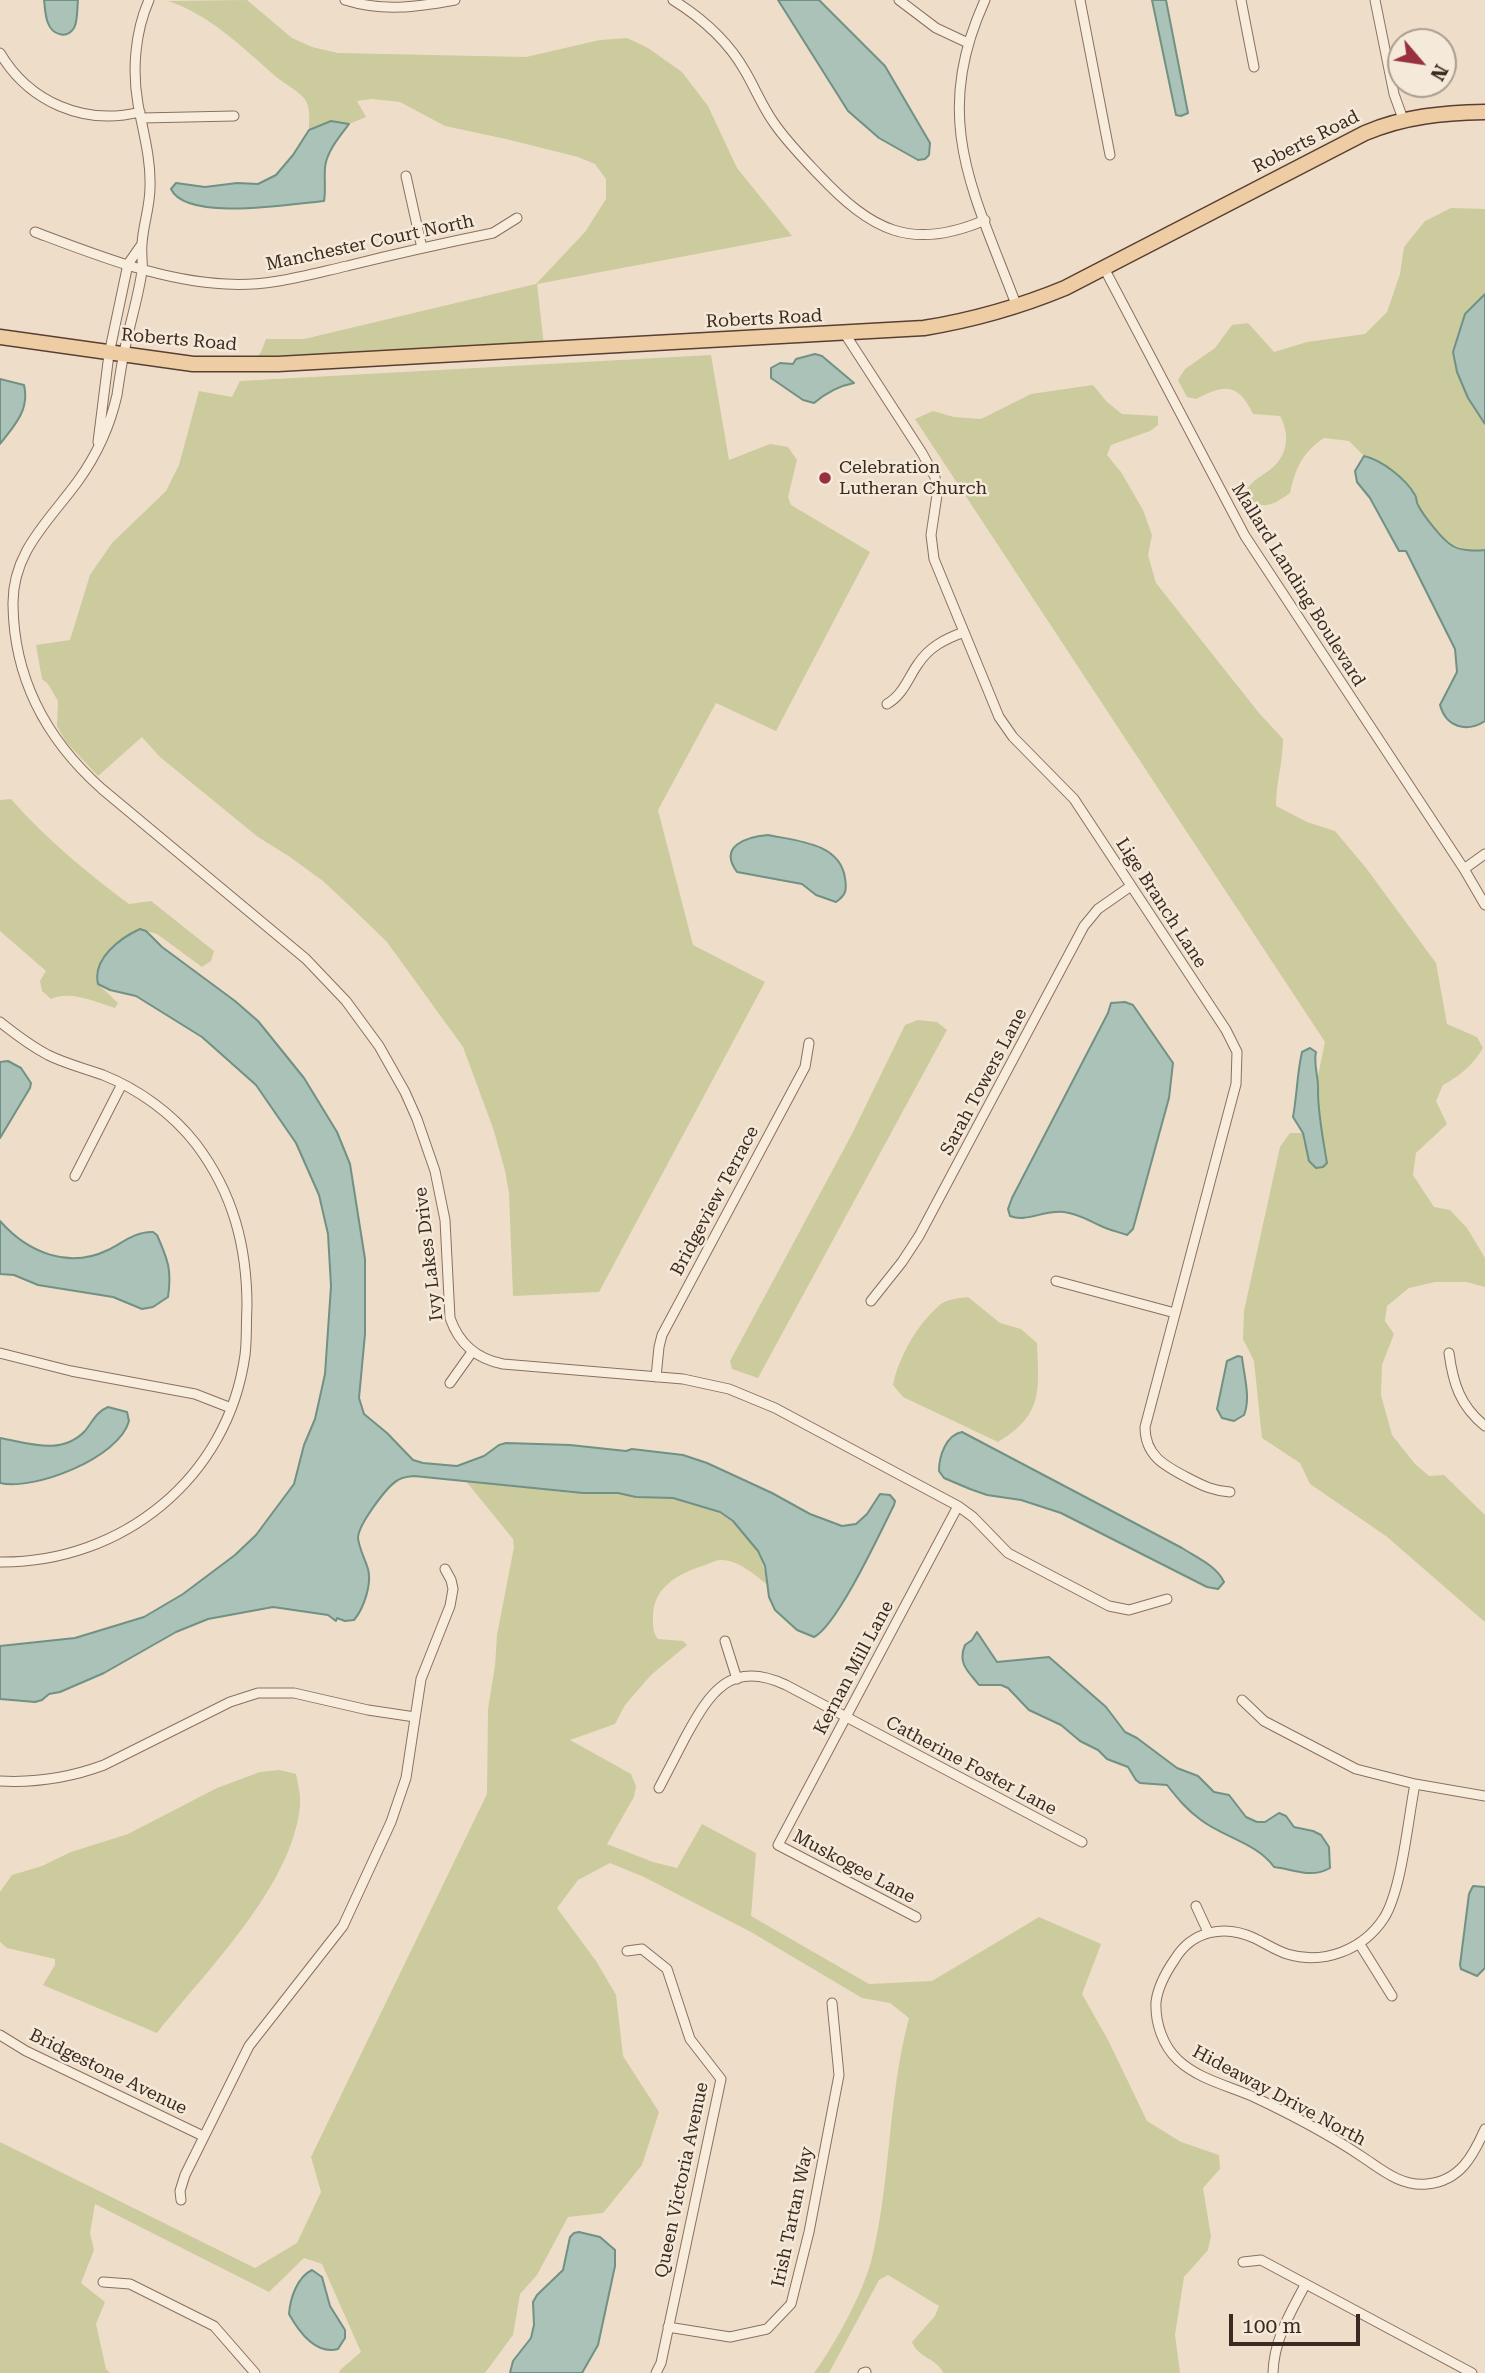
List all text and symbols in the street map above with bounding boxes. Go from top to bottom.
north arrow [1387,28,1457,98]
text: N [1425,60,1453,84]
street label: Roberts Road [1249,106,1363,178]
street label: Manchester Court North [264,210,476,276]
street label: Roberts Road [705,305,823,333]
street label: Roberts Road [120,324,238,356]
place label: Celebration Lutheran Church [839,457,987,500]
marker: Celebration Lutheran Church [817,470,833,486]
street label: Mallard Landing Boulevard [1226,479,1370,691]
street label: Lige Branch Lane [1111,834,1211,972]
street label: Sarah Towers Lane [936,1005,1032,1159]
street label: Bridgeview Terrace [666,1122,764,1280]
street label: Ivy Lakes Drive [410,1186,448,1322]
street label: Kernan Mill Lane [810,1597,898,1739]
street label: Catherine Foster Lane [882,1712,1060,1820]
street label: Muskogee Lane [789,1826,919,1908]
street label: Bridgestone Avenue [25,2024,191,2120]
street label: Hideaway Drive North [1189,2041,1369,2151]
street label: Queen Victoria Avenue [651,2080,713,2280]
street label: Irish Tartan Way [768,2145,818,2289]
scale bar [1233,2300,1364,2344]
text: 100 m [1242,2314,1302,2338]

